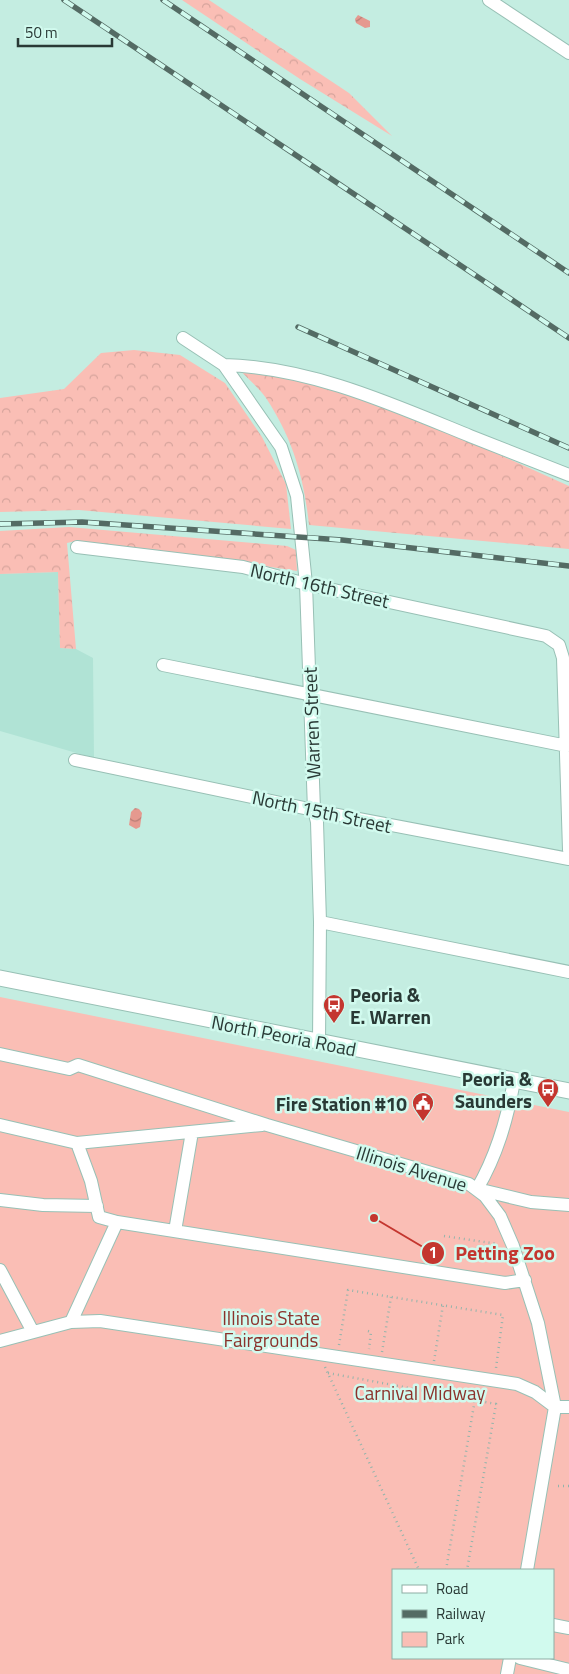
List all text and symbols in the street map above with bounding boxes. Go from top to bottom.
scale bar [18,15,111,47]
text: 50 m [25,21,58,44]
street label: North 16th Street [248,555,393,615]
street label: Warren Street [295,666,327,779]
street label: North 15th Street [250,782,395,840]
place label: Peoria & E. Warren [350,980,431,1031]
bus stop icon: Peoria & E. Warren [322,993,346,1024]
street label: North Peoria Road [209,1007,359,1063]
place label: Peoria & Saunders [455,1064,533,1115]
bus stop icon: Peoria & Saunders [536,1077,560,1108]
place label: Fire Station #10 [276,1089,407,1118]
public building icon: Fire Station #10 [411,1091,435,1122]
street label: Illinois Avenue [353,1137,471,1199]
callout: Petting Zoo [421,1235,565,1270]
text: Petting Zoo [455,1237,555,1268]
text: 1 [429,1241,437,1264]
park label: Illinois State Fairgrounds [222,1303,320,1354]
park label: Carnival Midway [354,1378,486,1407]
legend [392,1569,554,1659]
text: Road [436,1577,468,1600]
text: Railway [436,1602,486,1625]
text: Park [436,1627,465,1650]

